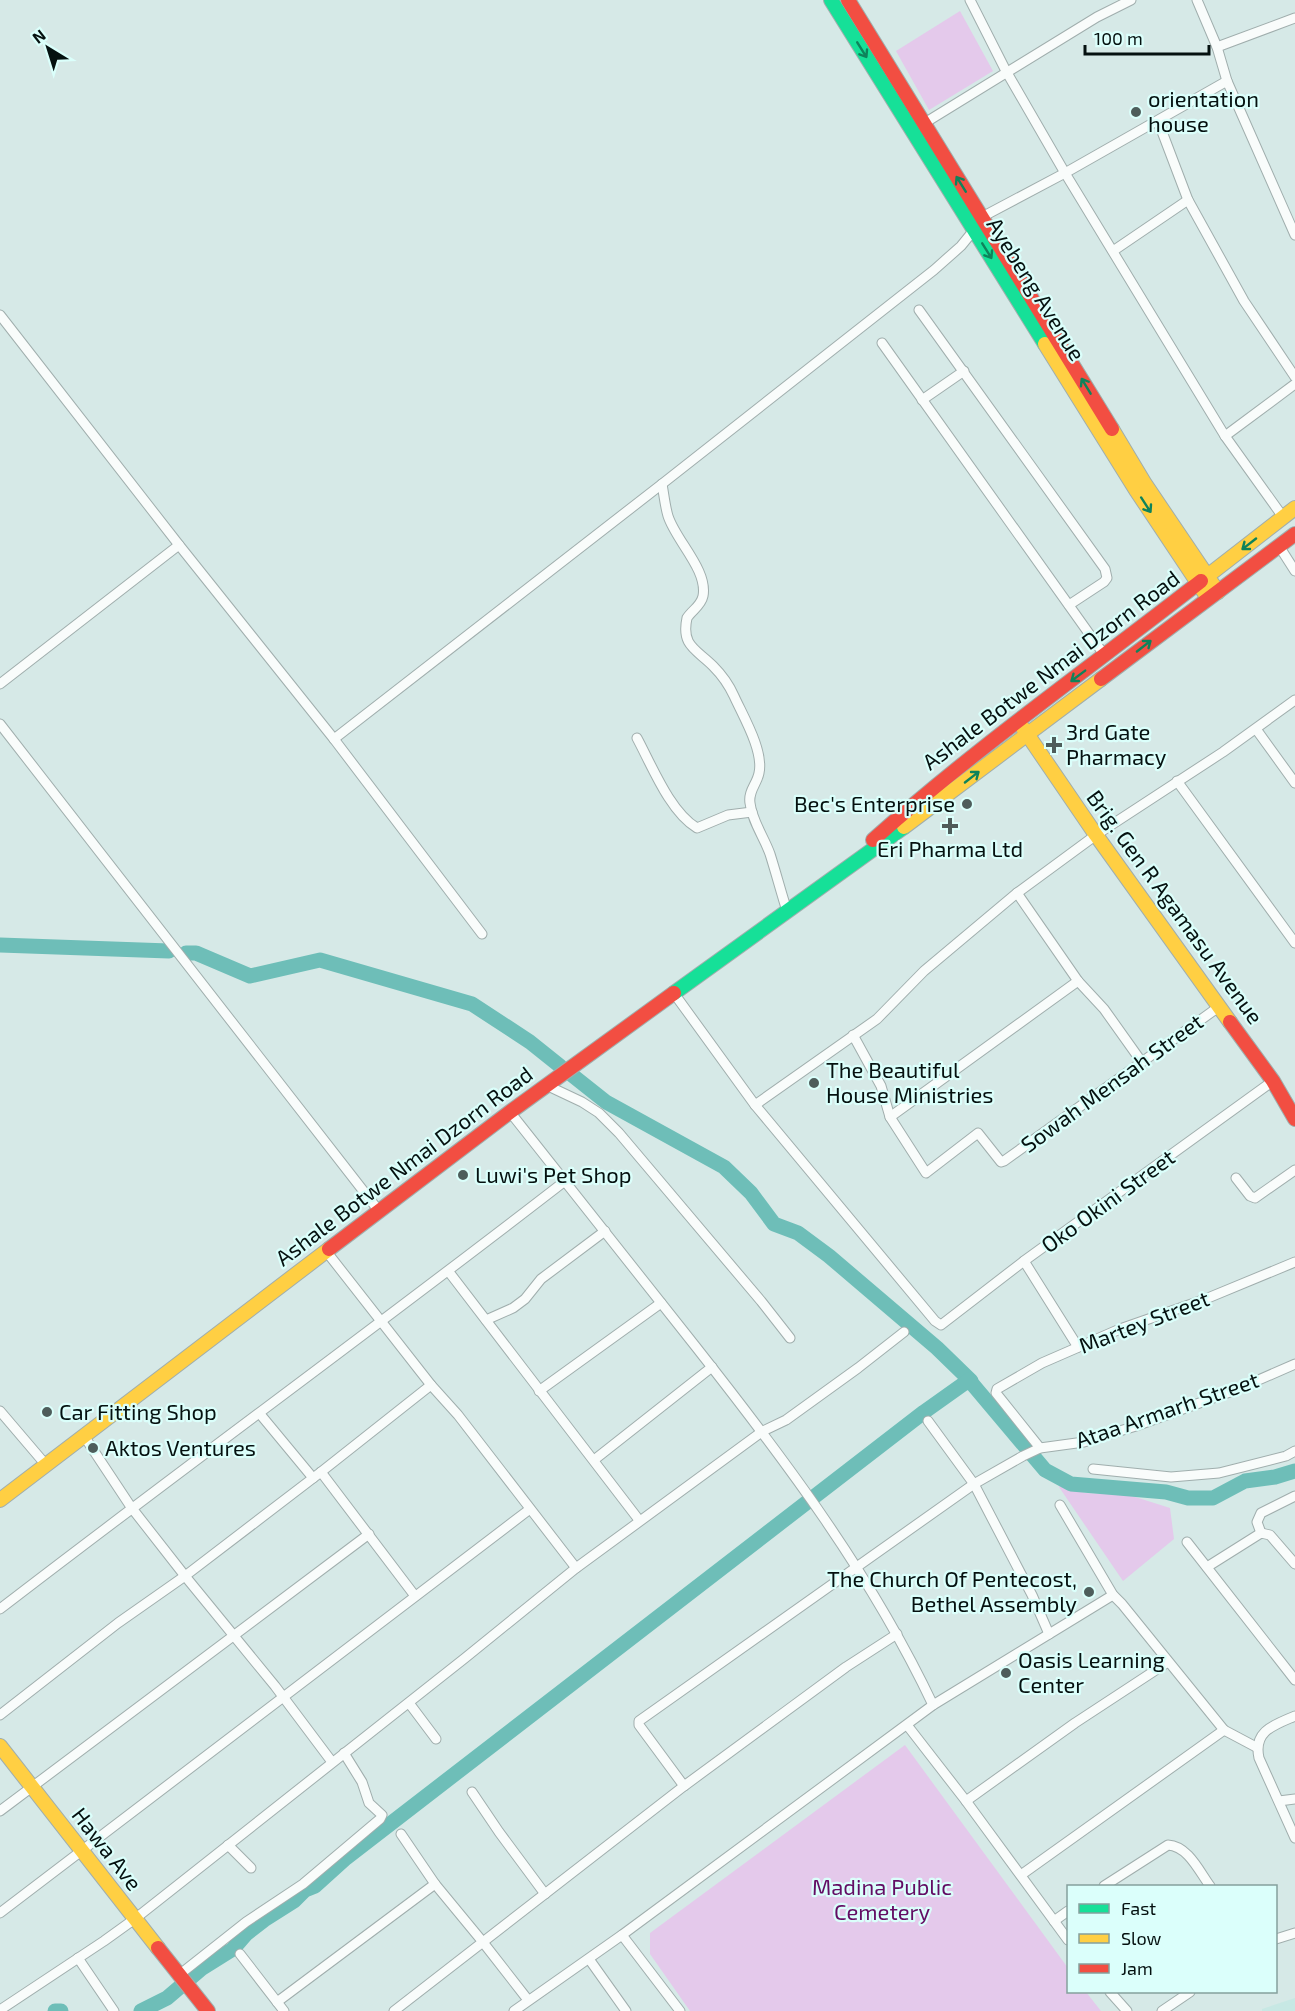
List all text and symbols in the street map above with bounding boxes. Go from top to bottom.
north arrow [18,18,78,78]
scale bar [1085,18,1210,56]
text: N [28,25,49,47]
text: 100 m [1094,27,1143,49]
one-way arrow [856,41,868,58]
place label: orientation house [1148,85,1259,136]
marker: orientation house [1129,105,1143,119]
one-way arrow [955,176,967,193]
street label: Ayebeng Avenue [982,212,1091,365]
one-way arrow [982,242,994,259]
one-way arrow [1079,378,1091,395]
one-way arrow [1140,496,1152,513]
one-way arrow [1241,537,1257,550]
street label: Ashale Botwe Nmai Dzorn Road [917,564,1184,774]
one-way arrow [1135,640,1151,653]
one-way arrow [1070,670,1086,683]
place label: 3rd Gate Pharmacy [1066,718,1167,769]
marker: 3rd Gate Pharmacy [1047,738,1061,752]
one-way arrow [963,770,979,783]
street label: Brig. Gen R Agamasu Avenue [1082,784,1269,1028]
place label: Bec's Enterprise [794,790,955,816]
marker: Bec's Enterprise [960,797,974,811]
marker: Eri Pharma Ltd [943,819,957,833]
place label: Eri Pharma Ltd [877,835,1023,861]
street label: Sowah Mensah Street [1015,1007,1207,1157]
place label: The Beautiful House Ministries [826,1056,993,1107]
street label: Ashale Botwe Nmai Dzorn Road [270,1060,537,1270]
marker: The Beautiful House Ministries [807,1076,821,1090]
street label: Oko Okini Street [1036,1143,1179,1257]
place label: Luwi's Pet Shop [475,1161,631,1187]
marker: Luwi's Pet Shop [456,1168,470,1182]
street label: Martey Street [1075,1284,1212,1358]
street label: Ataa Armarh Street [1072,1366,1262,1453]
place label: Car Fitting Shop [59,1398,217,1424]
marker: Car Fitting Shop [40,1405,54,1419]
place label: Aktos Ventures [105,1434,256,1460]
marker: Aktos Ventures [86,1441,100,1455]
place label: The Church Of Pentecost, Bethel Assembly [827,1565,1077,1616]
marker: The Church Of Pentecost, Bethel Assembly [1082,1585,1096,1599]
place label: Oasis Learning Center [1018,1646,1165,1697]
marker: Oasis Learning Center [999,1666,1013,1680]
street label: Hawa Ave [67,1802,148,1895]
park label: Madina Public Cemetery [812,1873,952,1924]
legend [1067,1885,1277,1993]
text: Fast [1121,1897,1156,1919]
text: Slow [1121,1927,1162,1949]
text: Jam [1121,1957,1153,1979]

